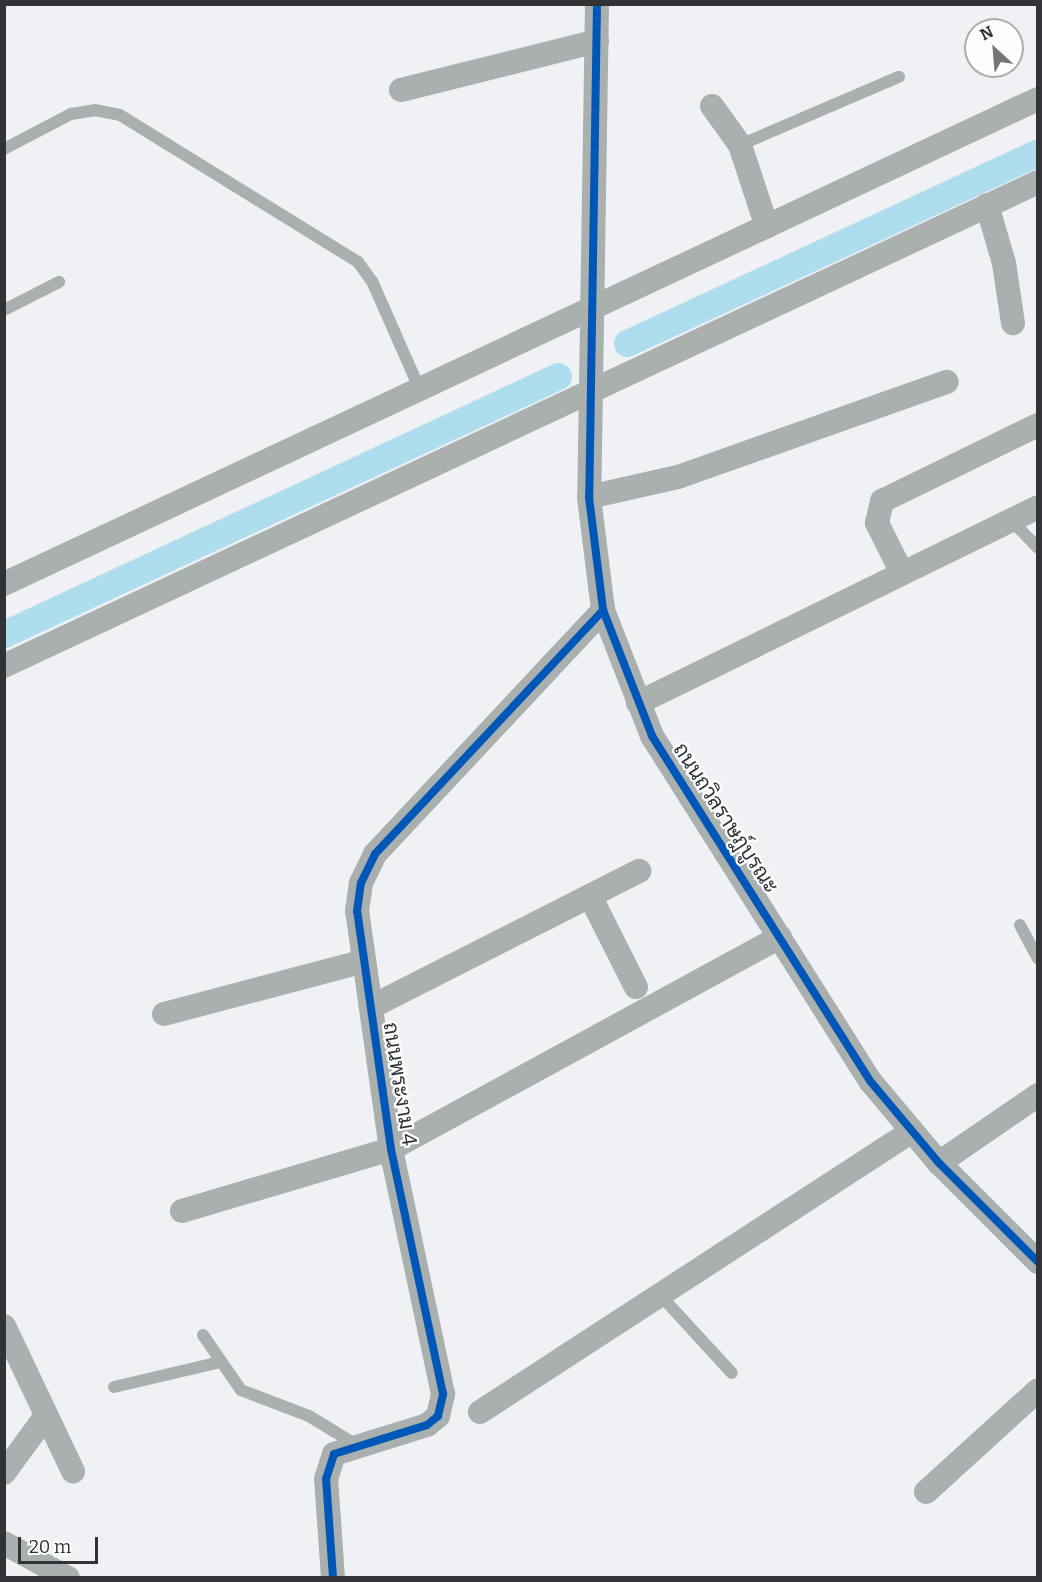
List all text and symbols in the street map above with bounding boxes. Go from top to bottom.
north arrow [964,18,1024,78]
text: N [977,22,996,44]
street label: ถนนถวิลราษฎ์บูรณะ [668,738,784,898]
street label: ถนนพระงาม 4 [378,1021,422,1147]
scale bar [21,1525,100,1563]
text: 20 m [29,1536,71,1558]

